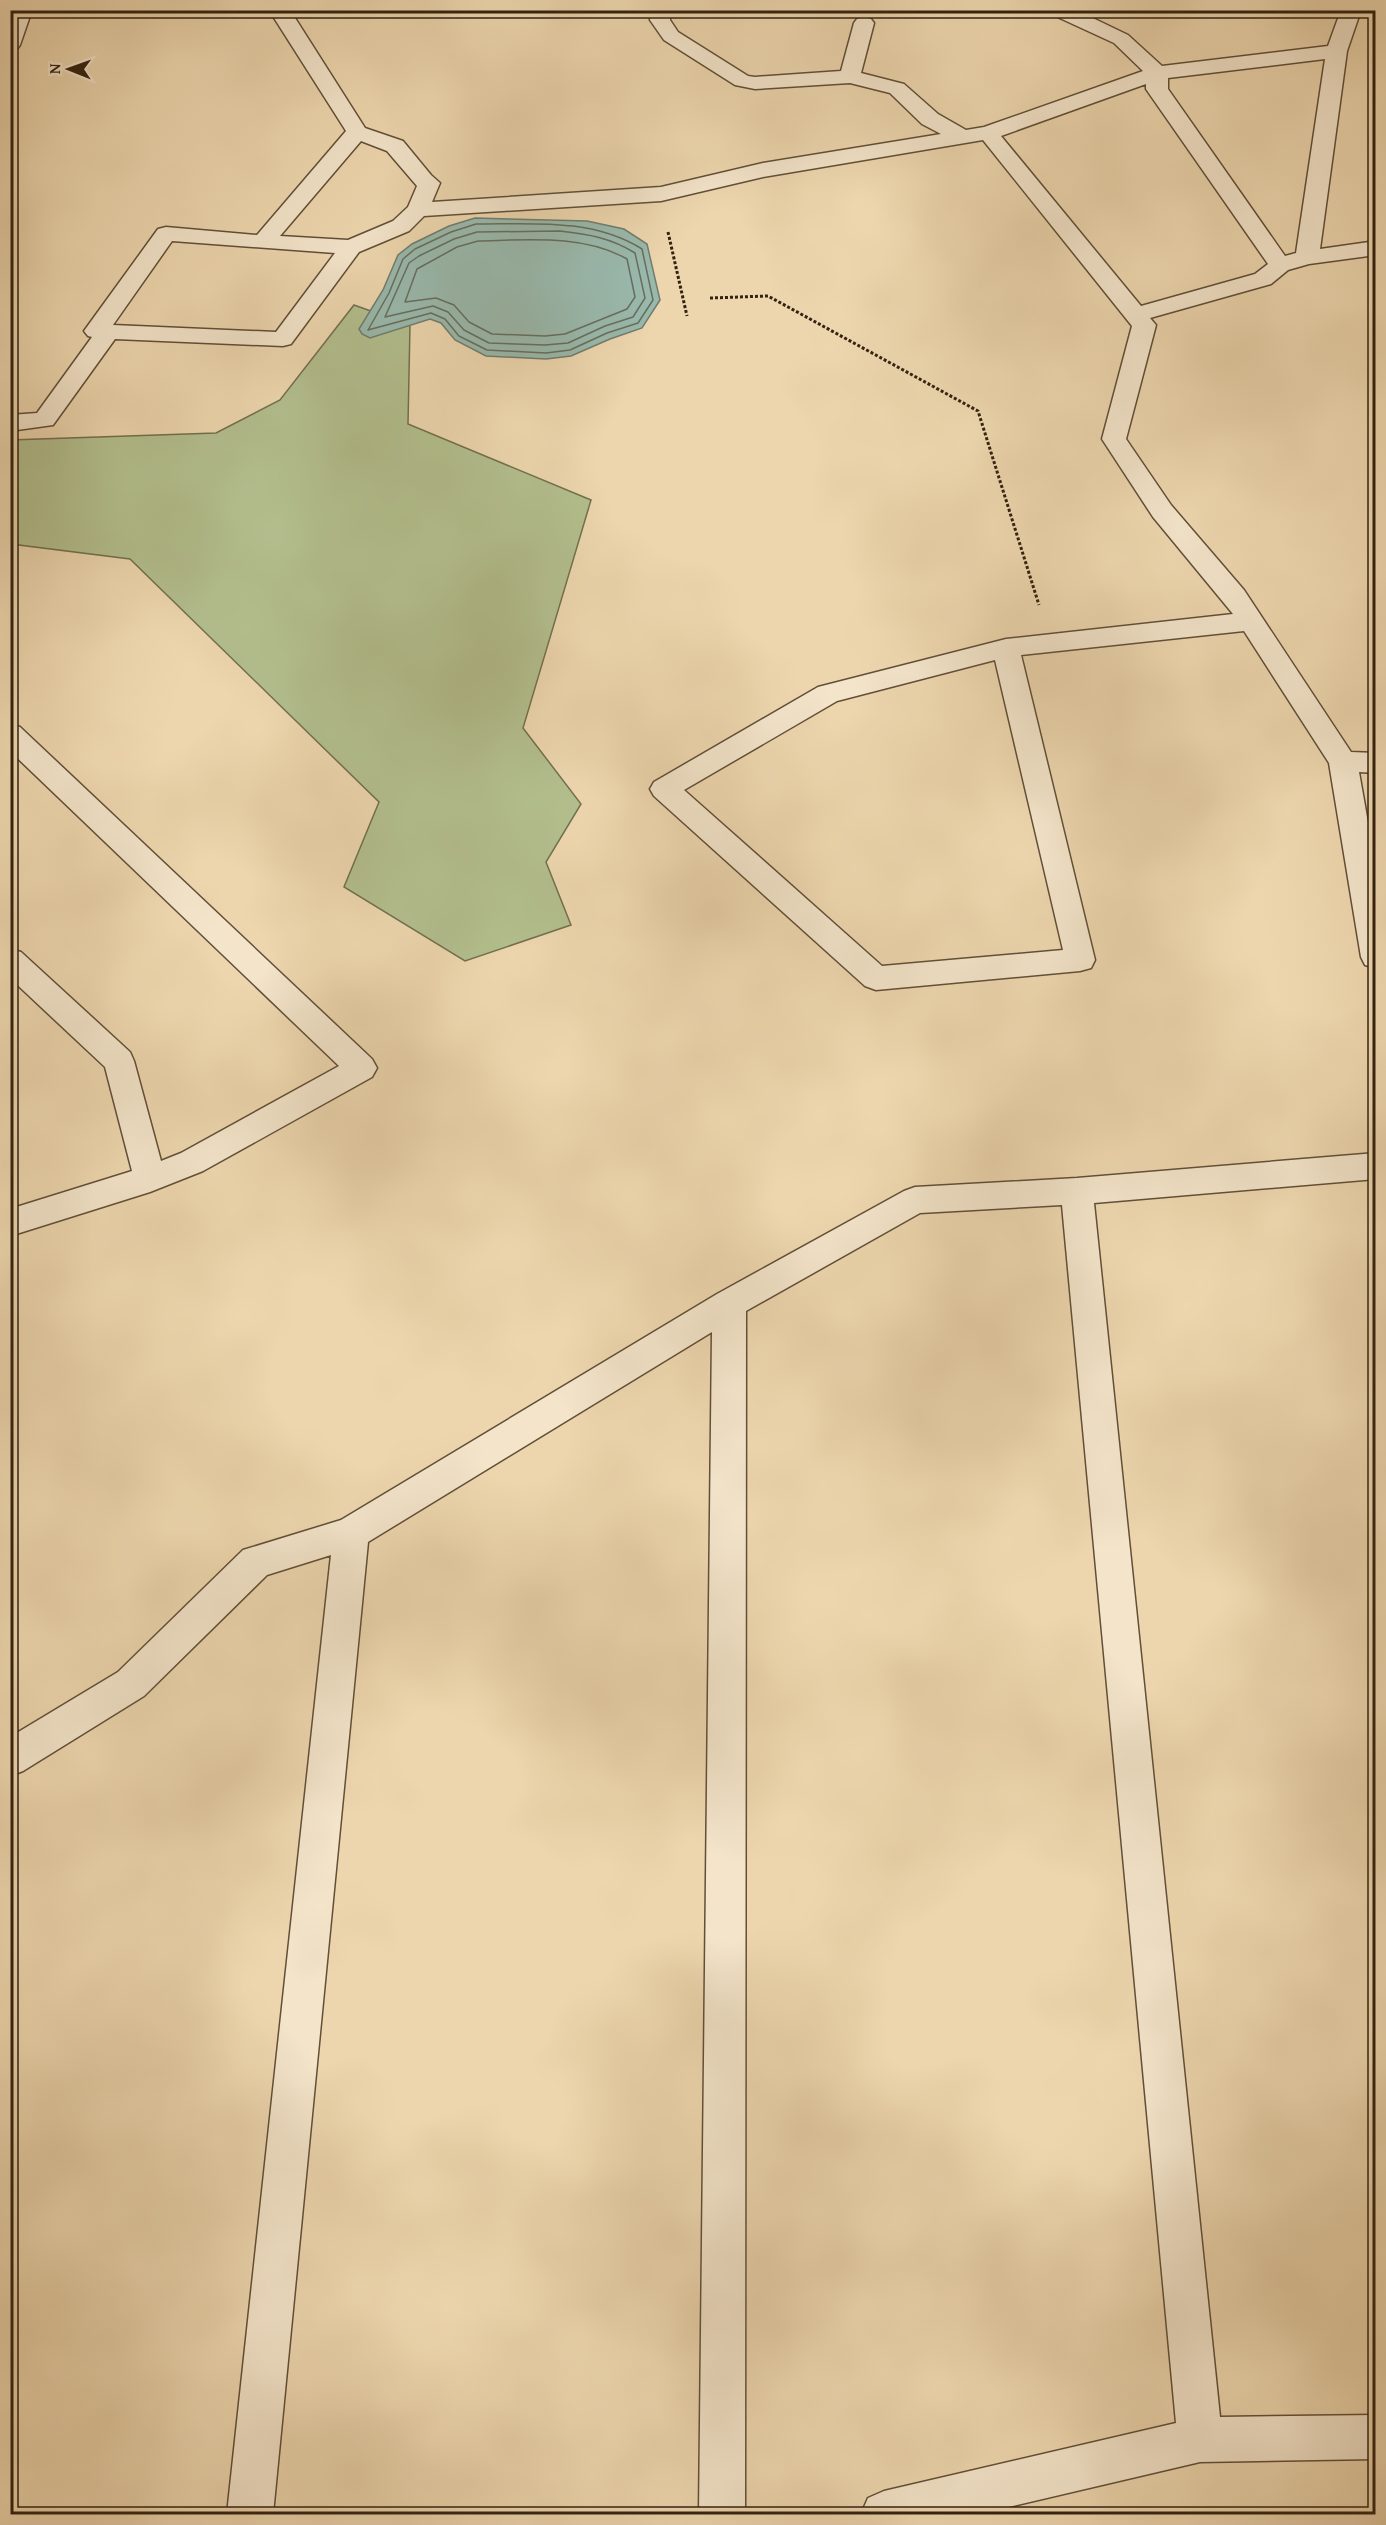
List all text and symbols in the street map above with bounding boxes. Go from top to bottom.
north arrow [39,39,99,99]
text: N [42,63,66,74]

